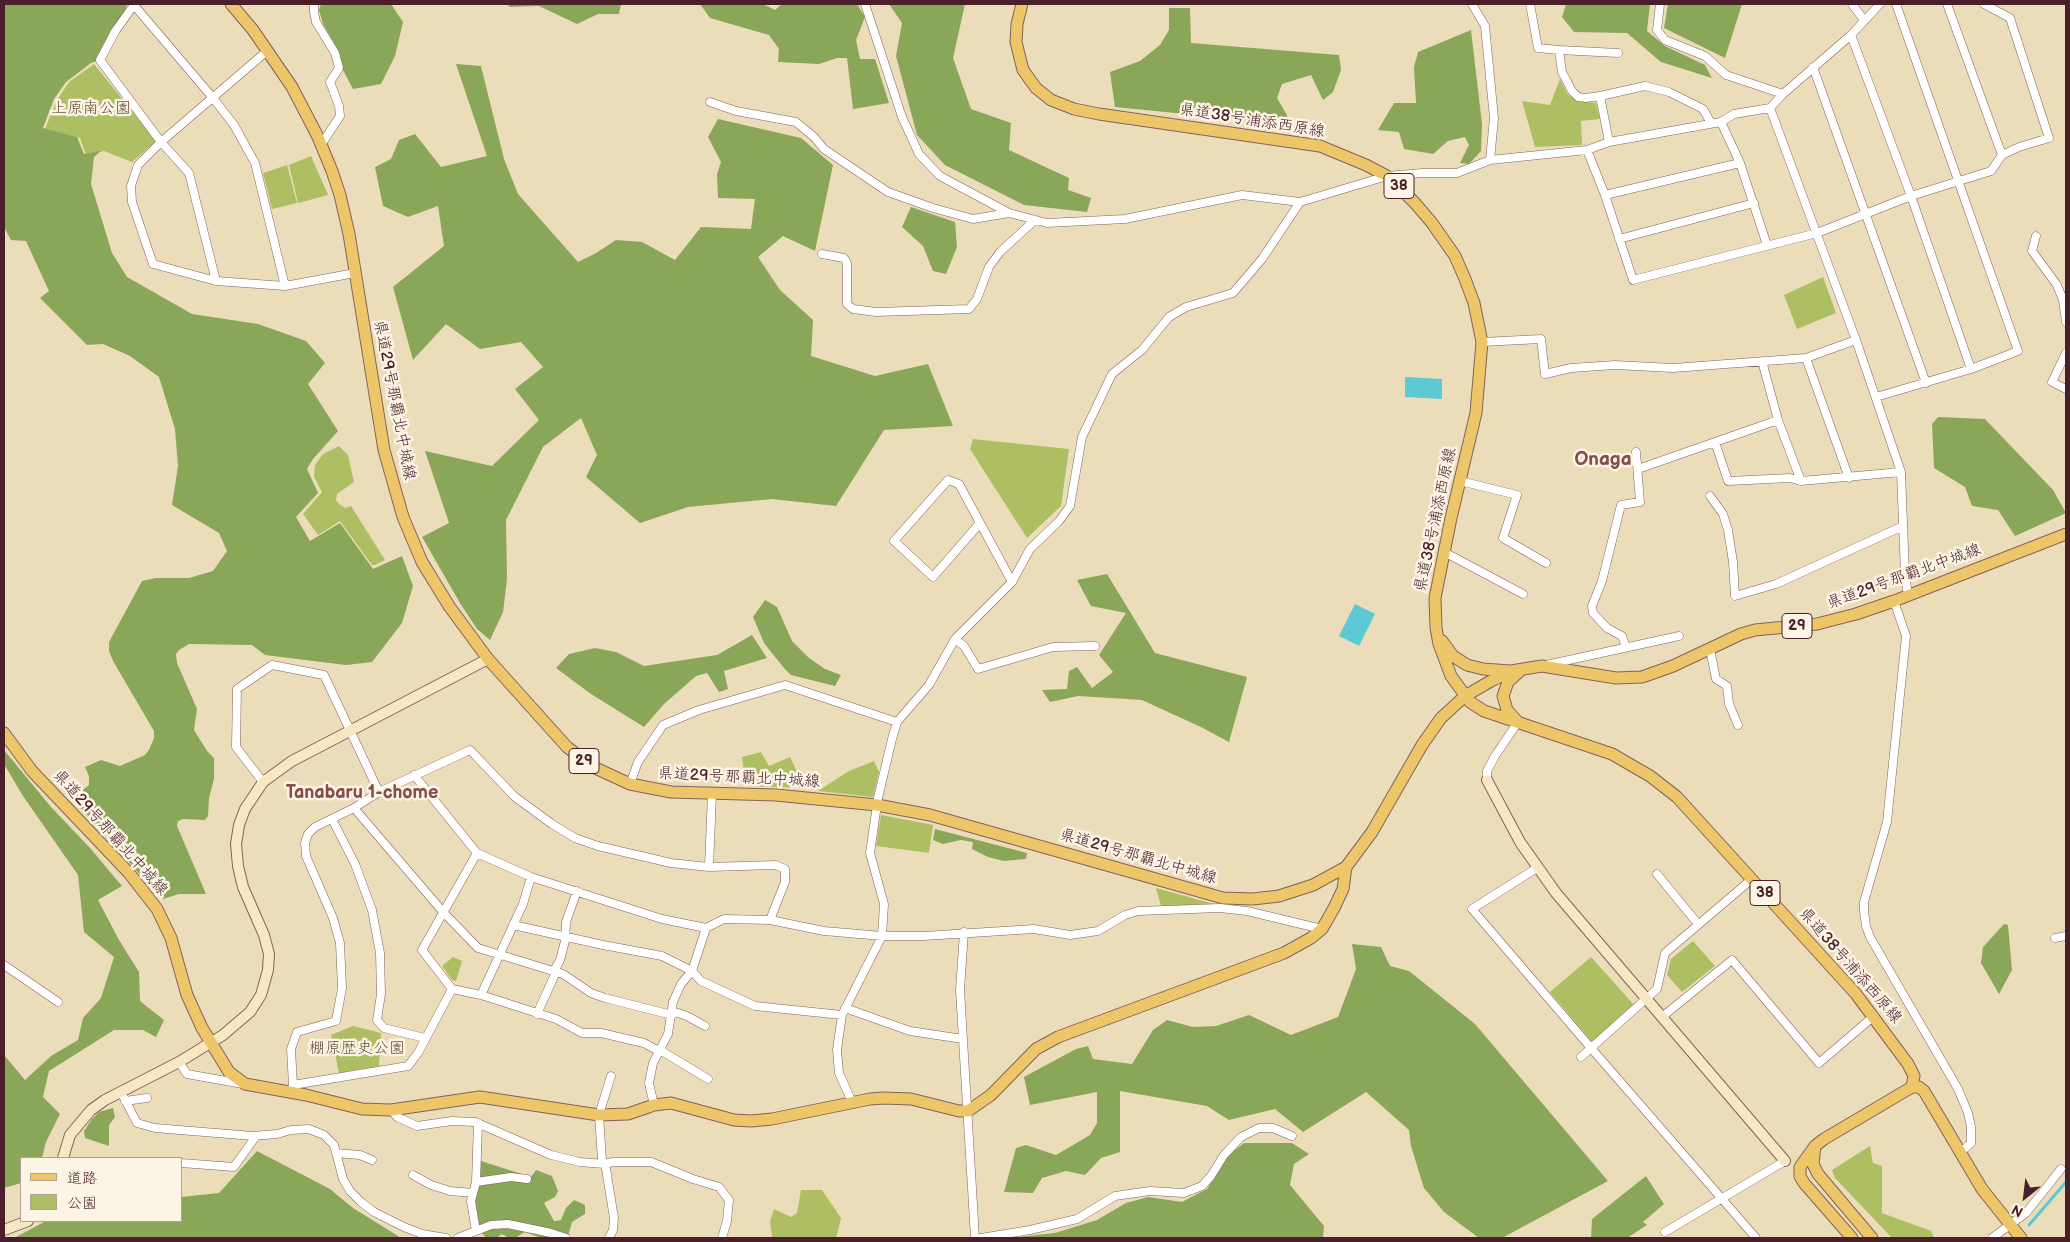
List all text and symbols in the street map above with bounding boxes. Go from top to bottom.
park label: 上原南公園 [51,99,131,119]
street label: 県道38号浦添西原線 [1178,100,1326,142]
road number: 38 [1384,174,1414,198]
street label: 県道29号那覇北中城線 [369,318,419,482]
street label: 県道38号浦添西原線 [1411,446,1461,594]
district label: Onaga [1574,449,1632,471]
street label: 県道29号那覇北中城線 [1824,540,1984,614]
road number: 29 [1782,614,1812,638]
road number: 29 [569,748,599,774]
street label: 県道29号那覇北中城線 [657,764,821,792]
street label: 県道29号那覇北中城線 [48,766,172,900]
district label: Tanabaru 1-chome [286,782,438,804]
street label: 県道29号那覇北中城線 [1057,825,1219,889]
road number: 38 [1750,880,1780,906]
street label: 県道38号浦添西原線 [1794,904,1906,1028]
park label: 棚原歴史公園 [309,1039,405,1059]
legend [20,1157,182,1222]
text: 道路 [67,1169,97,1188]
north arrow [2000,1172,2050,1222]
text: 公園 [67,1194,97,1213]
text: N [2009,1201,2026,1221]

